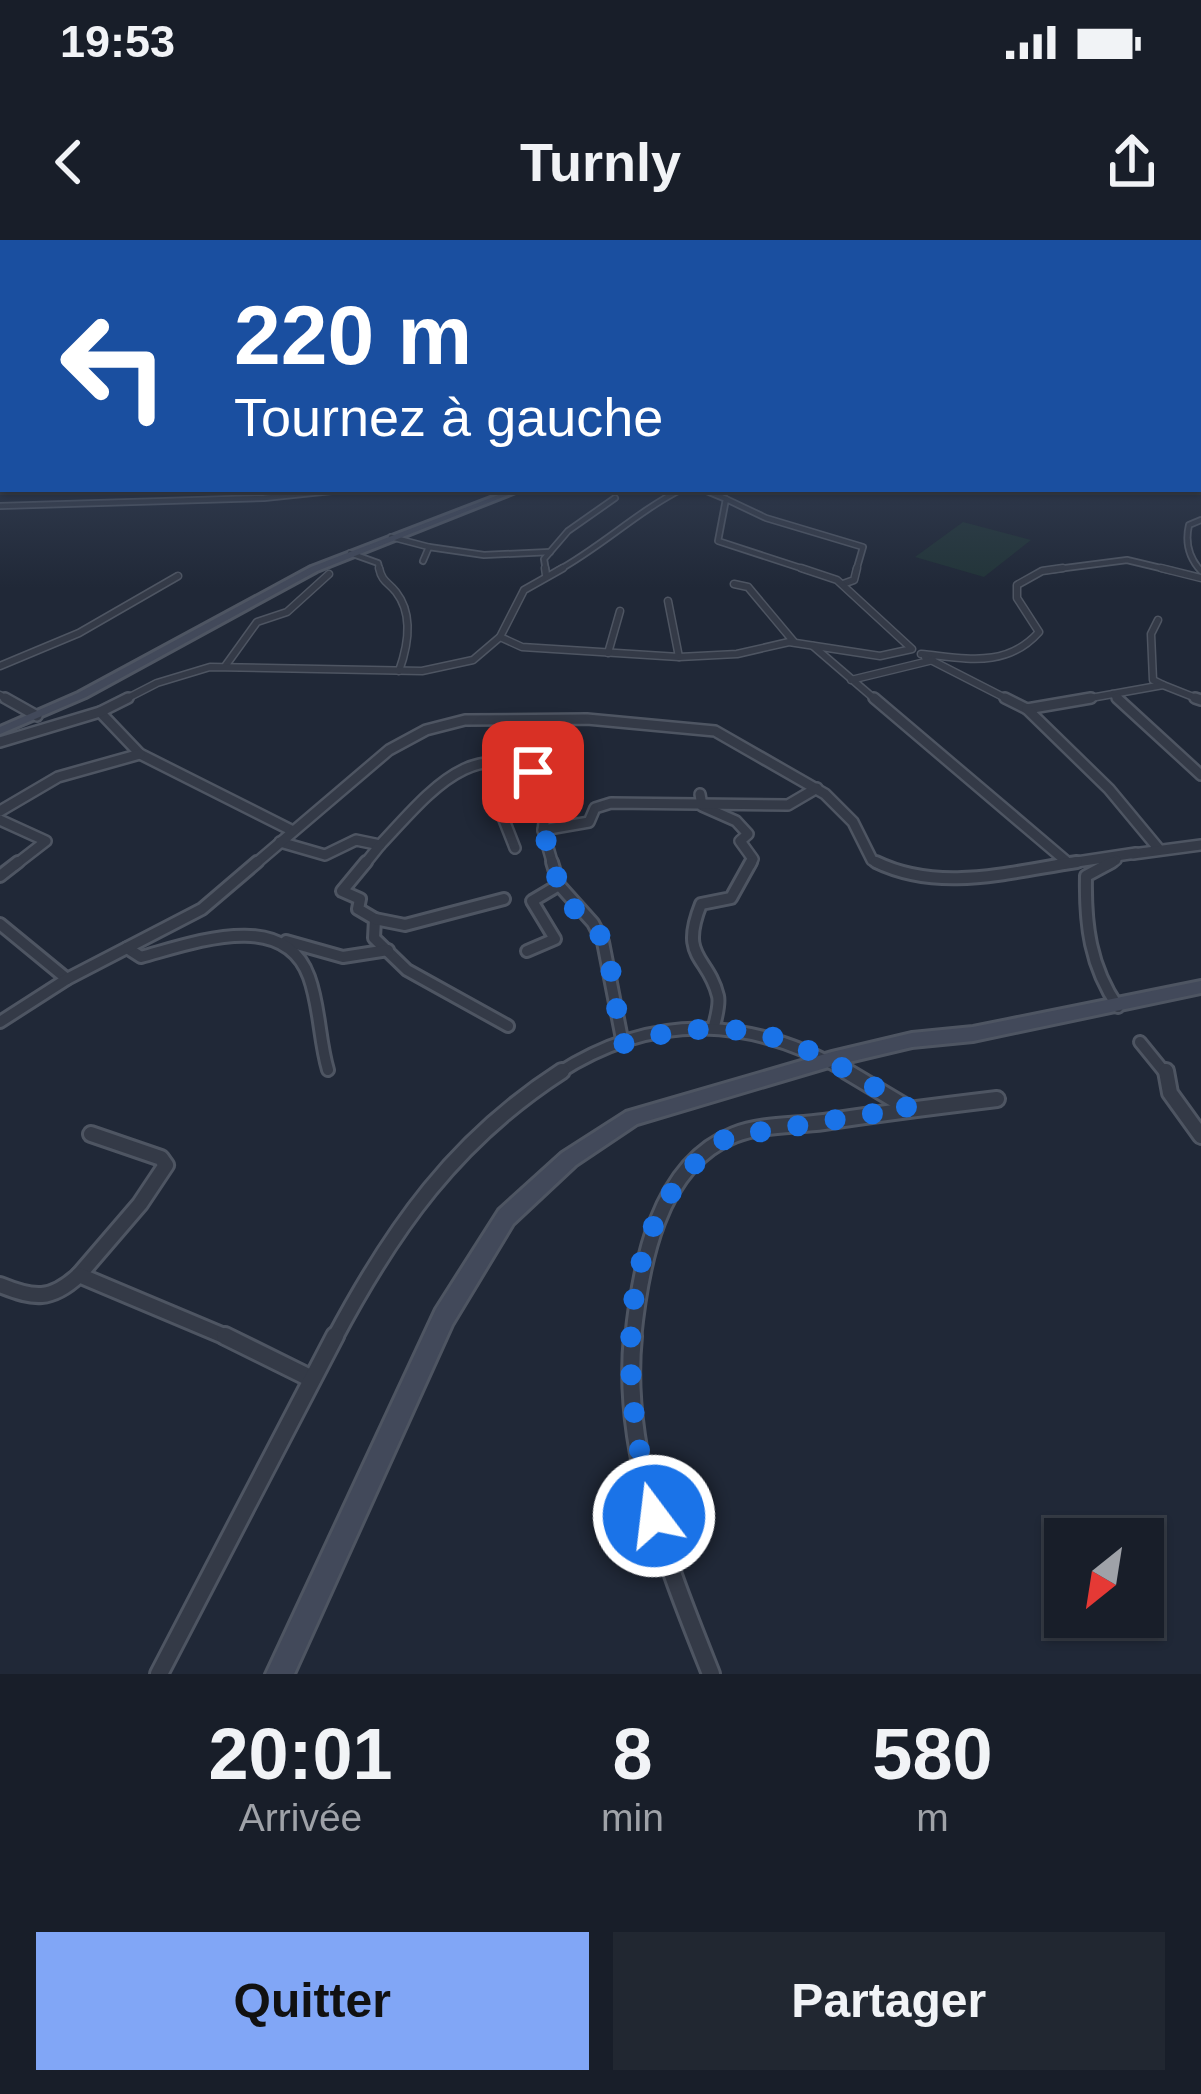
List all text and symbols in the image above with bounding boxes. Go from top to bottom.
text: 19:53 [60,16,175,67]
icon: back [36,129,102,195]
icon: share [1099,129,1165,195]
text: Turnly [520,132,681,192]
icon: left [36,288,192,444]
text: 220 m [234,288,472,382]
text: Tournez à gauche [234,387,663,447]
pin [482,721,584,823]
icon: arrive [500,739,566,805]
position arrow [591,1453,717,1579]
north arrow [1044,1518,1164,1638]
map controls [1044,1518,1164,1638]
text: 20:01 [208,1714,393,1794]
text: 8 [612,1714,653,1794]
text: 580 [872,1714,993,1794]
text: Arrivée [239,1796,362,1839]
text: min [601,1796,664,1839]
text: m [916,1796,949,1839]
button: Quitter [36,1932,589,2070]
button: Partager [613,1932,1165,2070]

